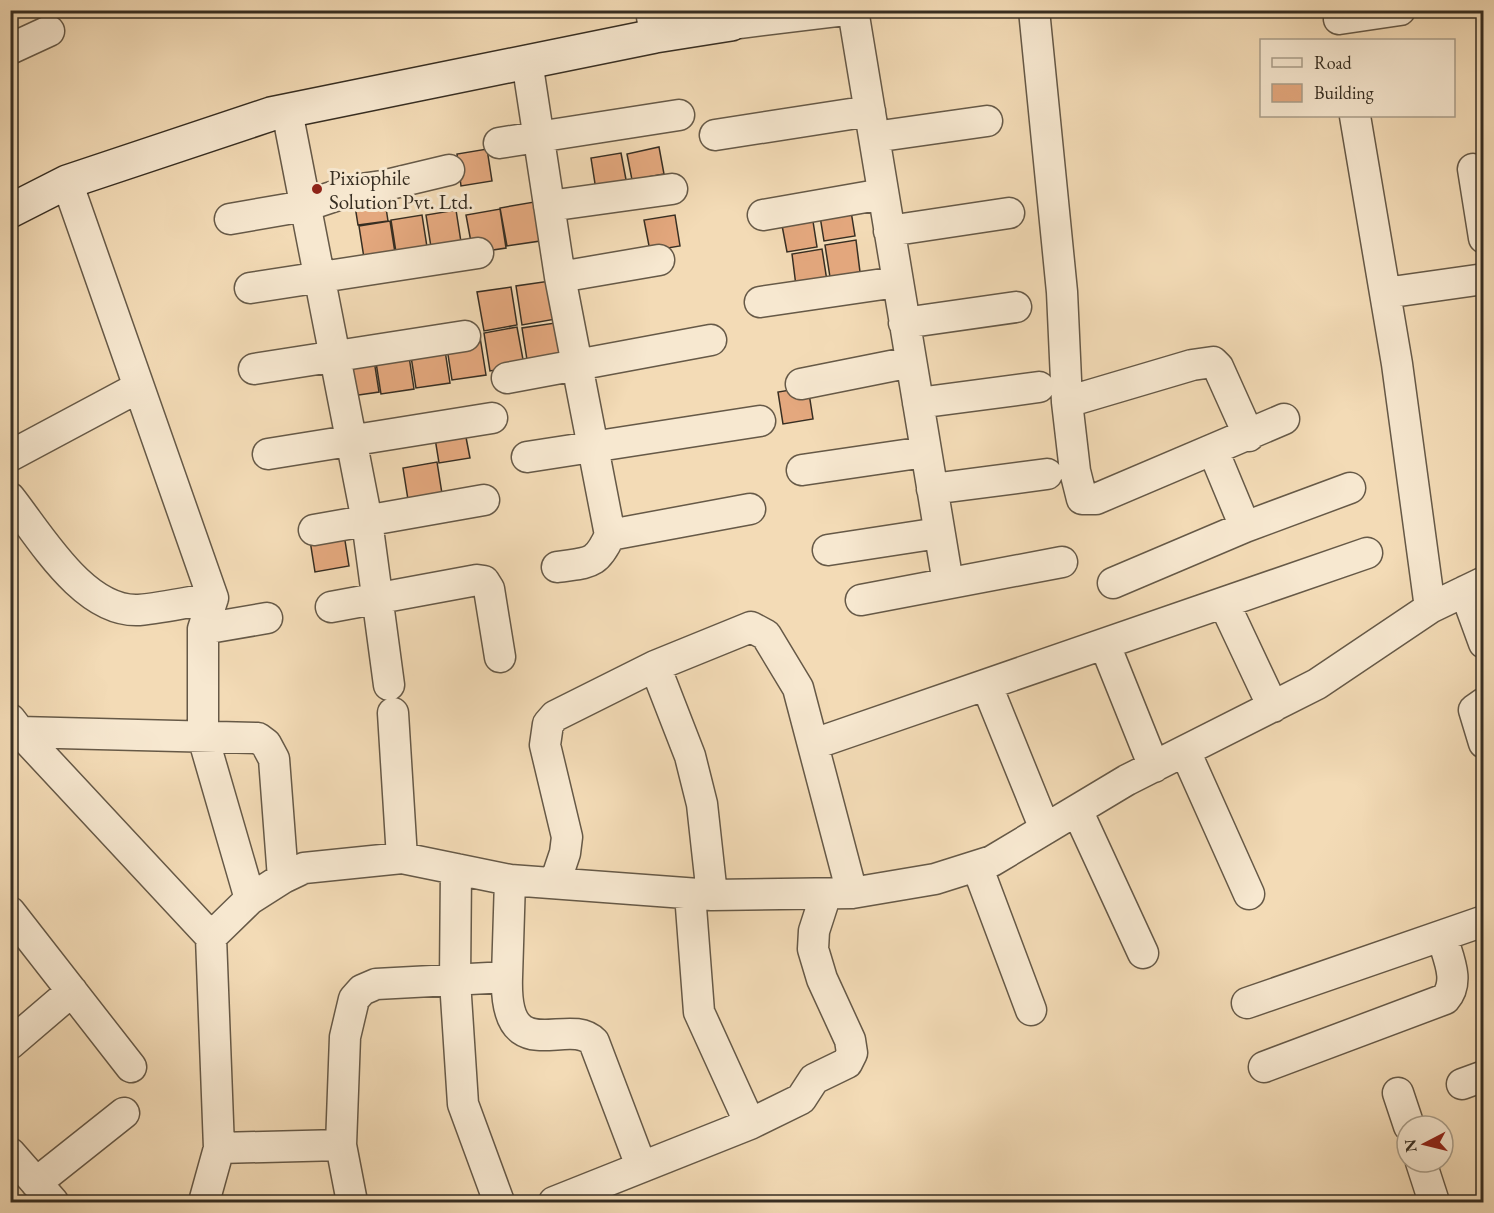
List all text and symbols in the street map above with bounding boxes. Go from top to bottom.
legend [1260,39,1455,117]
text: Road [1314,51,1353,74]
text: Building [1314,81,1374,104]
place label: Pixiophile Solution Pvt. Ltd. [329,164,473,215]
marker: Pixiophile Solution Pvt. Ltd. [310,182,324,196]
north arrow [1395,1114,1455,1174]
text: N [1399,1138,1422,1153]

